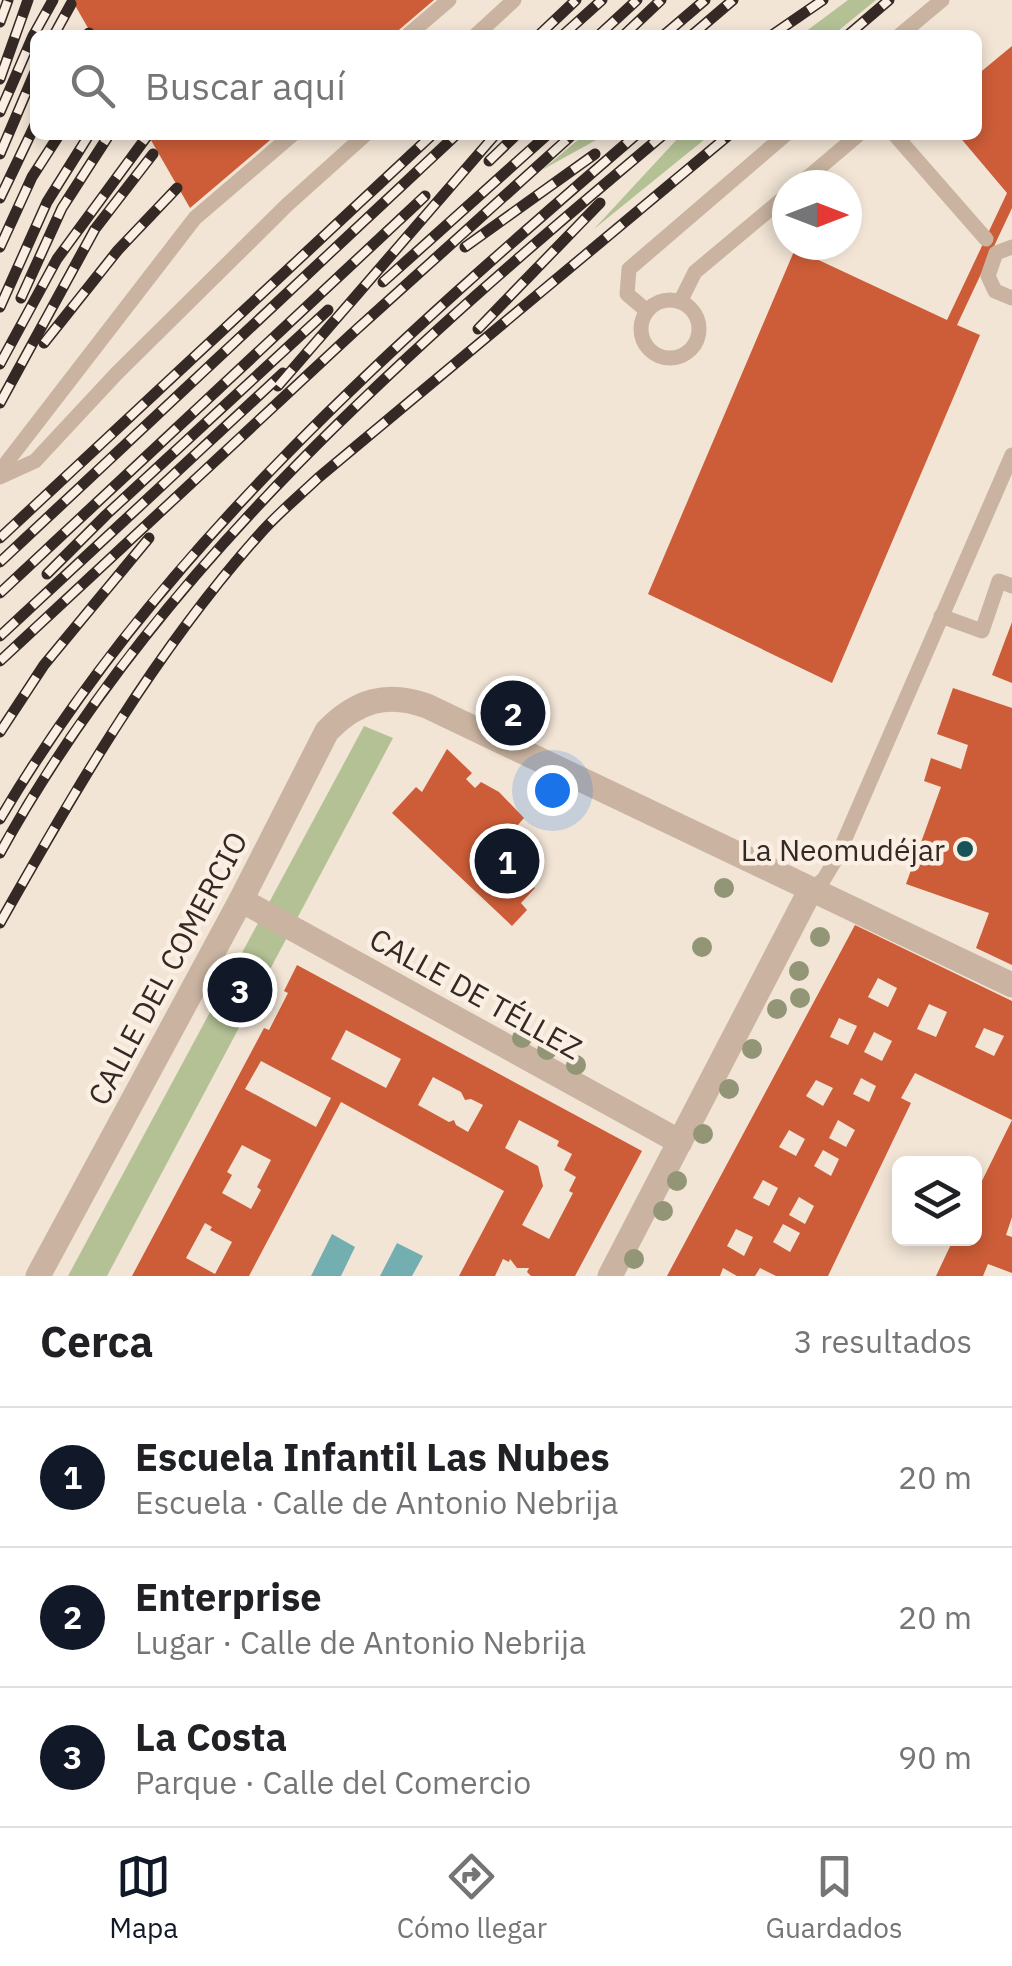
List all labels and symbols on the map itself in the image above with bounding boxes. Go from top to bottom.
north arrow [772,170,862,260]
pin: 2 [480,676,546,750]
your location [527,765,578,816]
street label: CALLE DEL COMERCIO [78,824,256,1112]
pin: 1 [474,824,540,898]
place label: La Neomudéjar [741,830,945,869]
marker: La Neomudéjar [954,838,976,860]
street label: CALLE DE TÉLLEZ [363,919,589,1067]
pin: 3 [208,952,272,1028]

